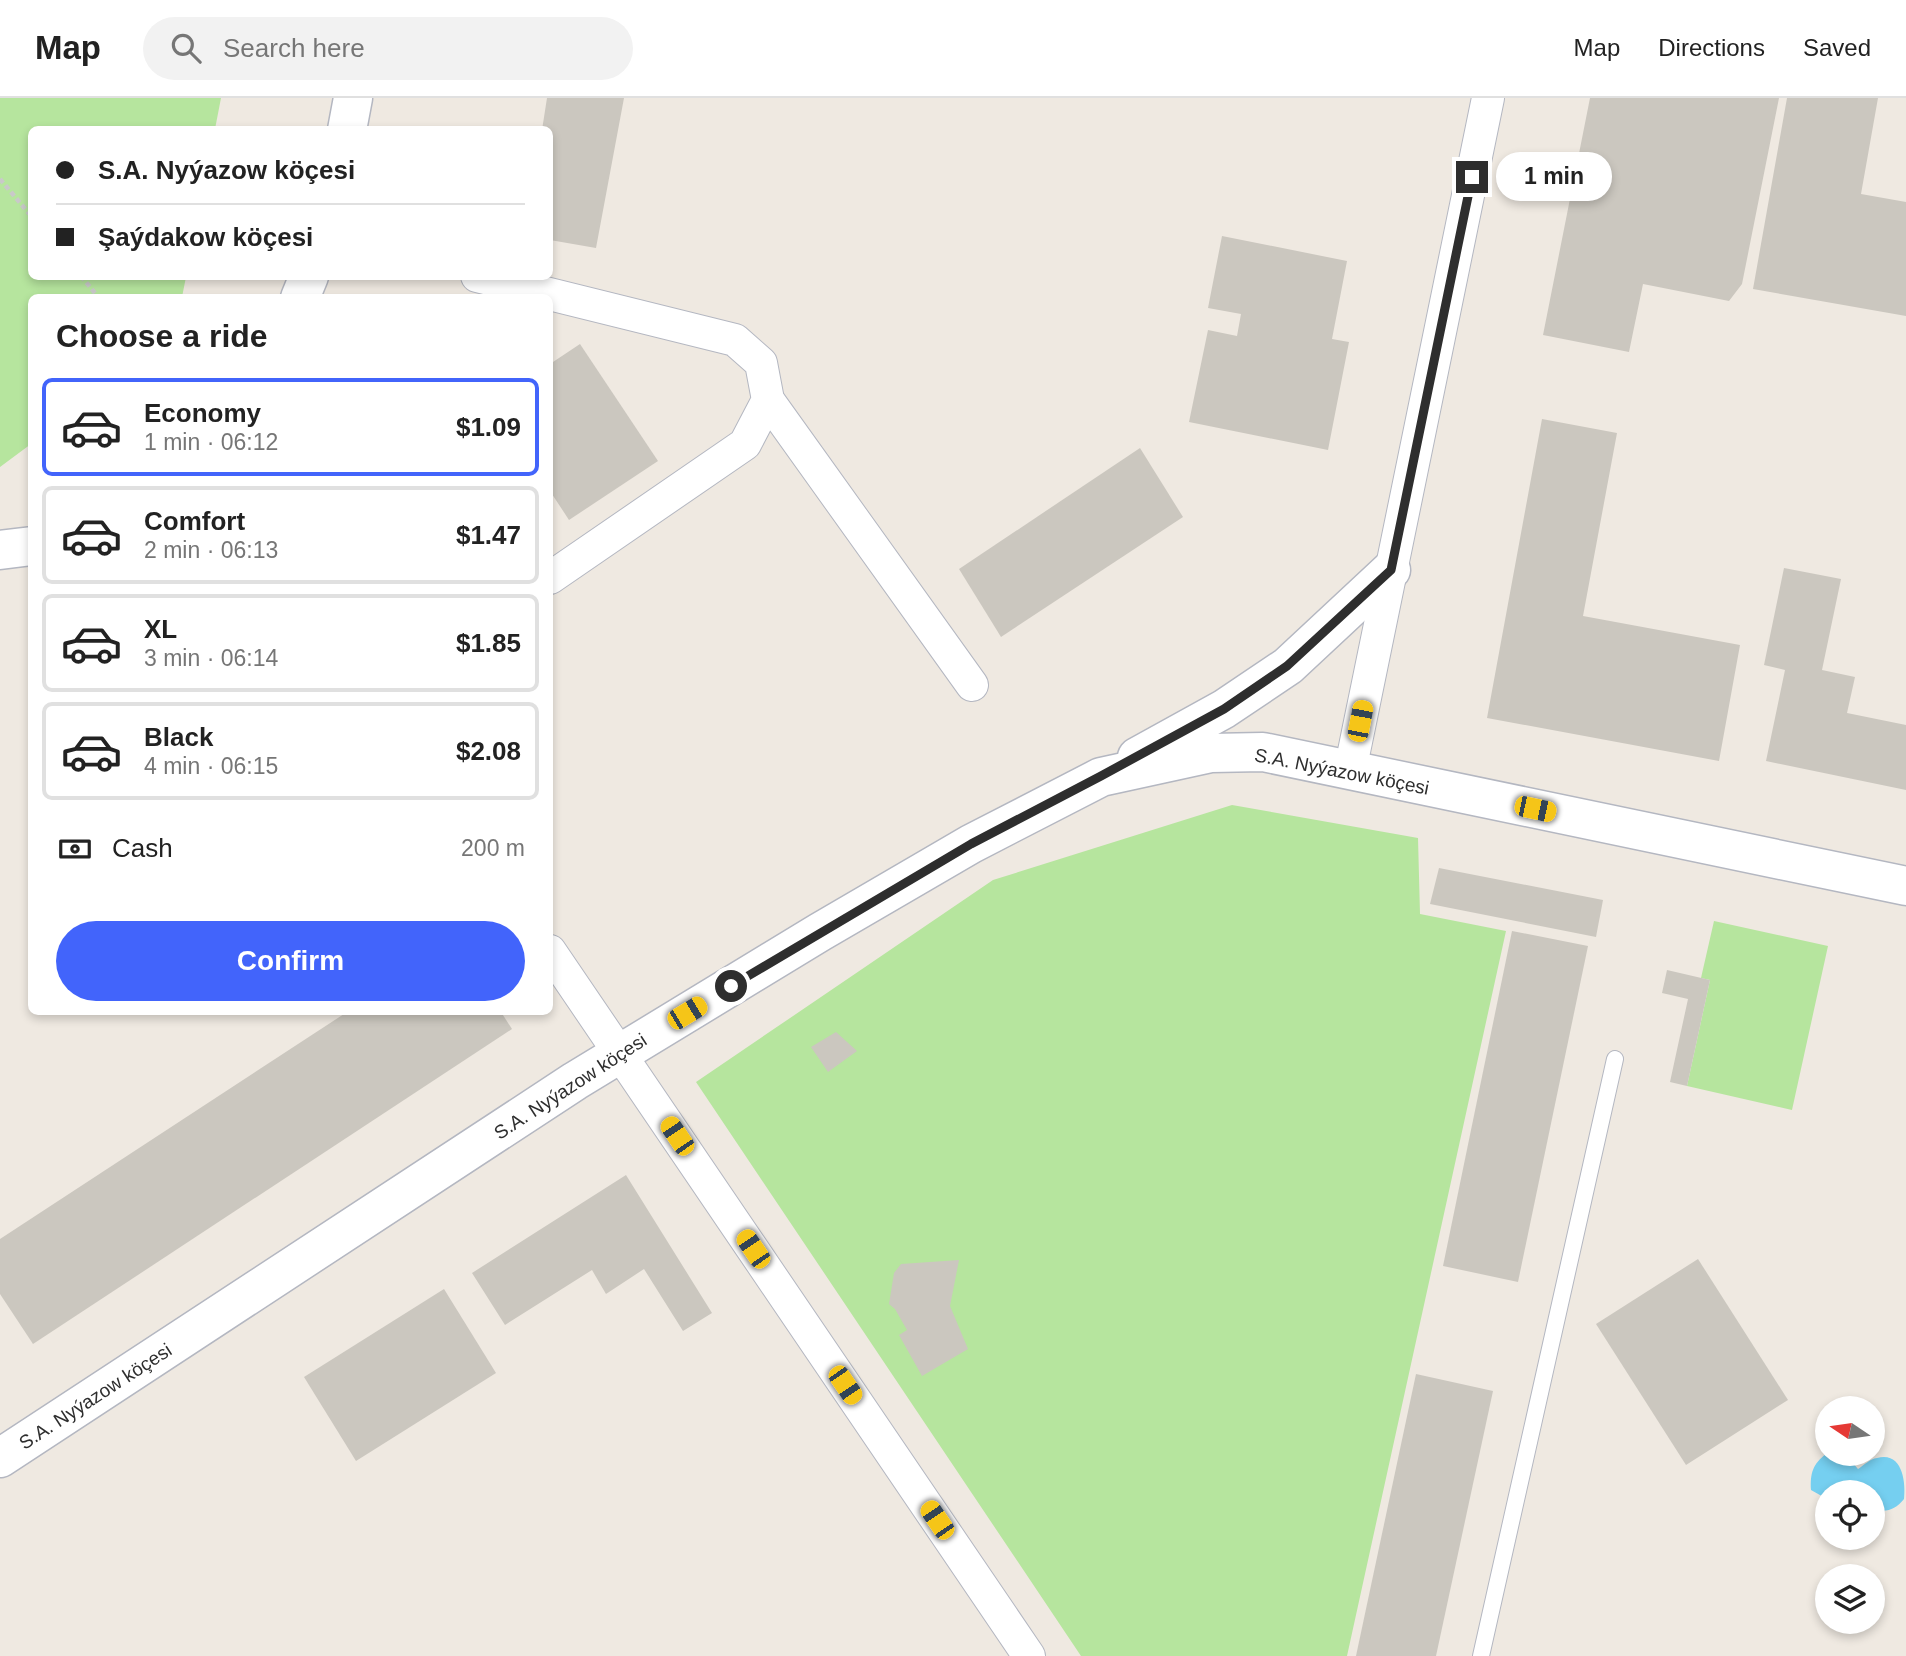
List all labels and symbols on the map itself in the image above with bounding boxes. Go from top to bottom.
callout: 1 min [1496,153,1612,202]
route end [1456,161,1488,193]
car [1346,698,1375,744]
street label: S.A. Nyýazow köçesi [1253,744,1431,799]
car [1513,794,1558,824]
route start [715,970,747,1002]
car [664,993,711,1033]
street label: S.A. Nyýazow köçesi [490,1029,650,1144]
car [657,1113,698,1159]
car [733,1226,774,1272]
street label: S.A. Nyýazow köçesi [15,1339,175,1454]
car [825,1362,866,1408]
north arrow [1815,1396,1885,1466]
car [917,1497,958,1543]

